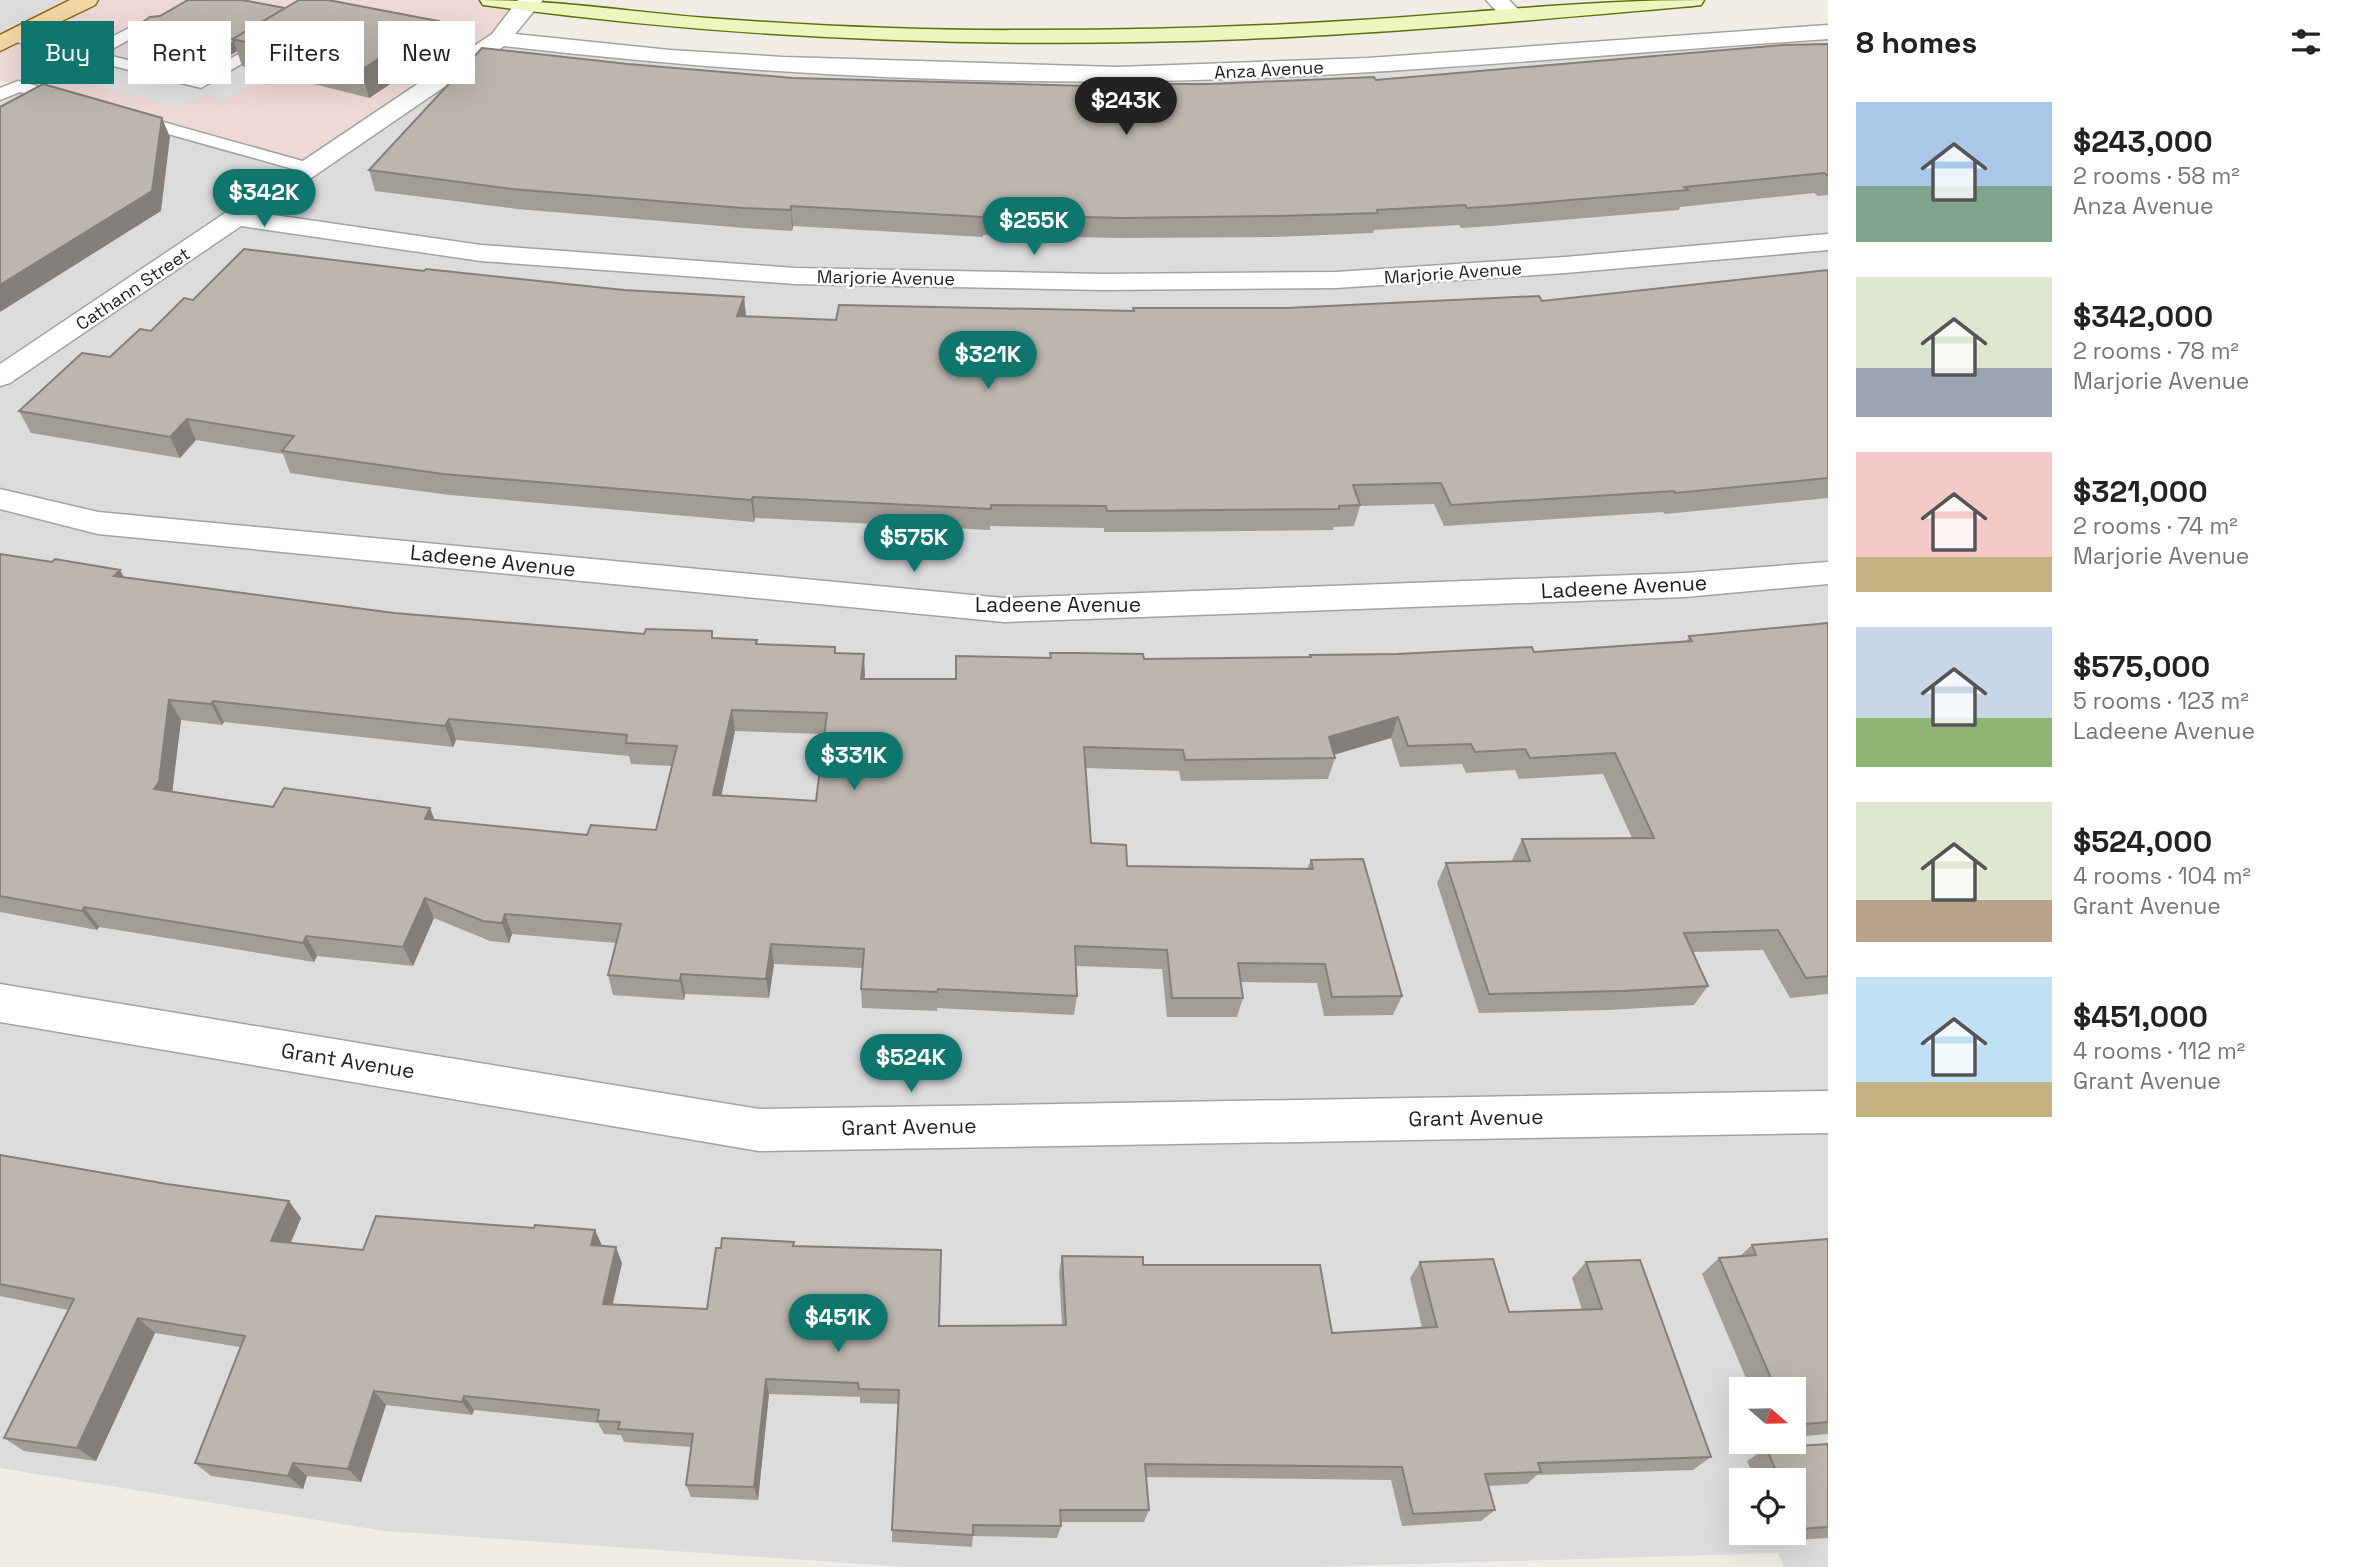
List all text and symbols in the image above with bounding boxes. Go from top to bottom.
chip: Buy [21,21,114,84]
chip: Rent [128,21,231,84]
chip: Filters [245,21,364,84]
chip: New [378,21,475,84]
text: 8 homes [1856,23,1977,62]
icon: filters [2287,23,2325,61]
street label: Anza Avenue [1213,55,1325,84]
pin: $243K [1077,78,1175,137]
text: $243K [1091,85,1161,115]
text: $243,000 [2073,122,2213,161]
icon: home [1912,130,1996,214]
text: 2 rooms · 58 m² [2073,161,2240,191]
pin: $342K [215,170,313,229]
text: $342K [229,177,299,207]
text: Anza Avenue [2073,191,2214,221]
pin: $255K [985,198,1083,257]
text: $255K [999,205,1069,235]
street label: Cathann Street [71,242,194,335]
street label: Marjorie Avenue [1383,256,1523,289]
street label: Marjorie Avenue [817,265,955,290]
text: $342,000 [2073,297,2213,336]
icon: home [1912,305,1996,389]
pin: $321K [939,332,1037,391]
text: 2 rooms · 78 m² [2073,336,2239,366]
text: $321K [955,339,1021,369]
text: Marjorie Avenue [2073,366,2249,396]
text: $321,000 [2073,472,2208,511]
icon: home [1912,480,1996,564]
text: 2 rooms · 74 m² [2073,511,2238,541]
pin: $575K [865,514,963,574]
text: $575K [880,522,948,552]
street label: Ladeene Avenue [409,538,577,583]
text: Marjorie Avenue [2073,541,2249,571]
street label: Ladeene Avenue [1540,569,1708,604]
street label: Ladeene Avenue [975,591,1141,618]
text: $575,000 [2073,647,2210,686]
icon: home [1912,655,1996,739]
text: 5 rooms · 123 m² [2073,686,2249,716]
text: Ladeene Avenue [2073,716,2255,746]
pin: $331K [805,732,903,792]
text: $331K [821,740,887,770]
text: $524,000 [2073,822,2212,861]
icon: home [1912,830,1996,914]
text: 4 rooms · 104 m² [2073,861,2251,891]
text: Grant Avenue [2073,891,2221,921]
text: $451,000 [2073,997,2208,1036]
icon: home [1912,1005,1996,1089]
pin: $524K [862,1034,960,1094]
text: 4 rooms · 112 m² [2073,1036,2245,1066]
street label: Grant Avenue [279,1037,417,1084]
text: $524K [876,1042,946,1072]
text: Grant Avenue [2073,1066,2221,1096]
street label: Grant Avenue [1408,1103,1544,1132]
street label: Grant Avenue [841,1112,977,1141]
pin: $451K [789,1294,887,1354]
text: $451K [805,1302,871,1332]
north arrow [1729,1377,1806,1454]
map controls [1729,1377,1806,1545]
button: locate [1729,1468,1806,1545]

